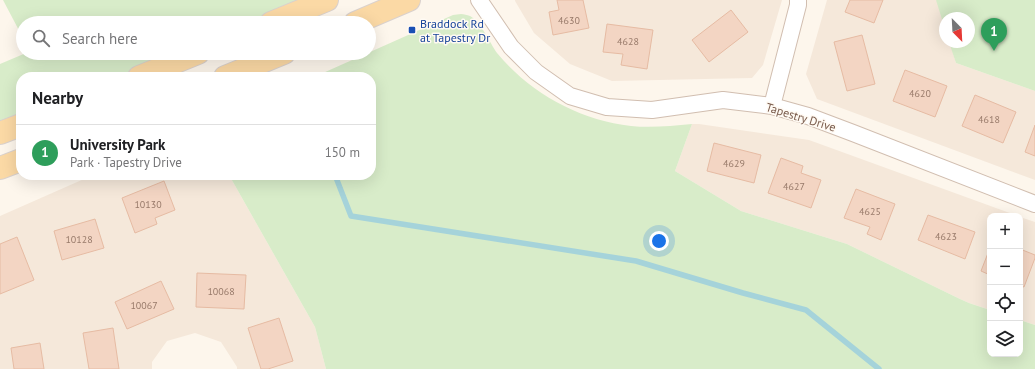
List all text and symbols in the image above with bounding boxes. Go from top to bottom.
north arrow [939,12,975,48]
house number: 4630 [558,14,580,27]
search box [16,16,376,60]
place label: Braddock Rd at Tapestry Dr [420,16,490,45]
pin: 1 [981,18,1007,51]
marker: Braddock Rd at Tapestry Dr [407,25,417,35]
icon: search [30,27,52,49]
text: Search here [62,29,138,48]
house number: 4628 [617,35,639,48]
text: Nearby [32,87,83,109]
house number: 4620 [909,87,931,100]
street label: Tapestry Drive [764,99,838,135]
house number: 4618 [978,113,1000,126]
text: University Park [70,135,165,154]
text: 1 [41,144,49,161]
text: 150 m [325,144,360,161]
text: Park · Tapestry Drive [70,154,182,171]
house number: 4629 [723,157,745,170]
house number: 4627 [783,180,805,193]
house number: 10130 [134,198,162,211]
house number: 4625 [859,205,881,218]
map controls [987,213,1023,357]
button: + [987,213,1023,249]
house number: 4623 [935,230,957,243]
your location [649,231,669,251]
house number: 10128 [65,233,93,246]
button: − [987,249,1023,285]
house number: 10068 [207,285,235,298]
button: locate [987,285,1023,321]
house number: 10067 [130,299,158,312]
button: layers [987,321,1023,357]

